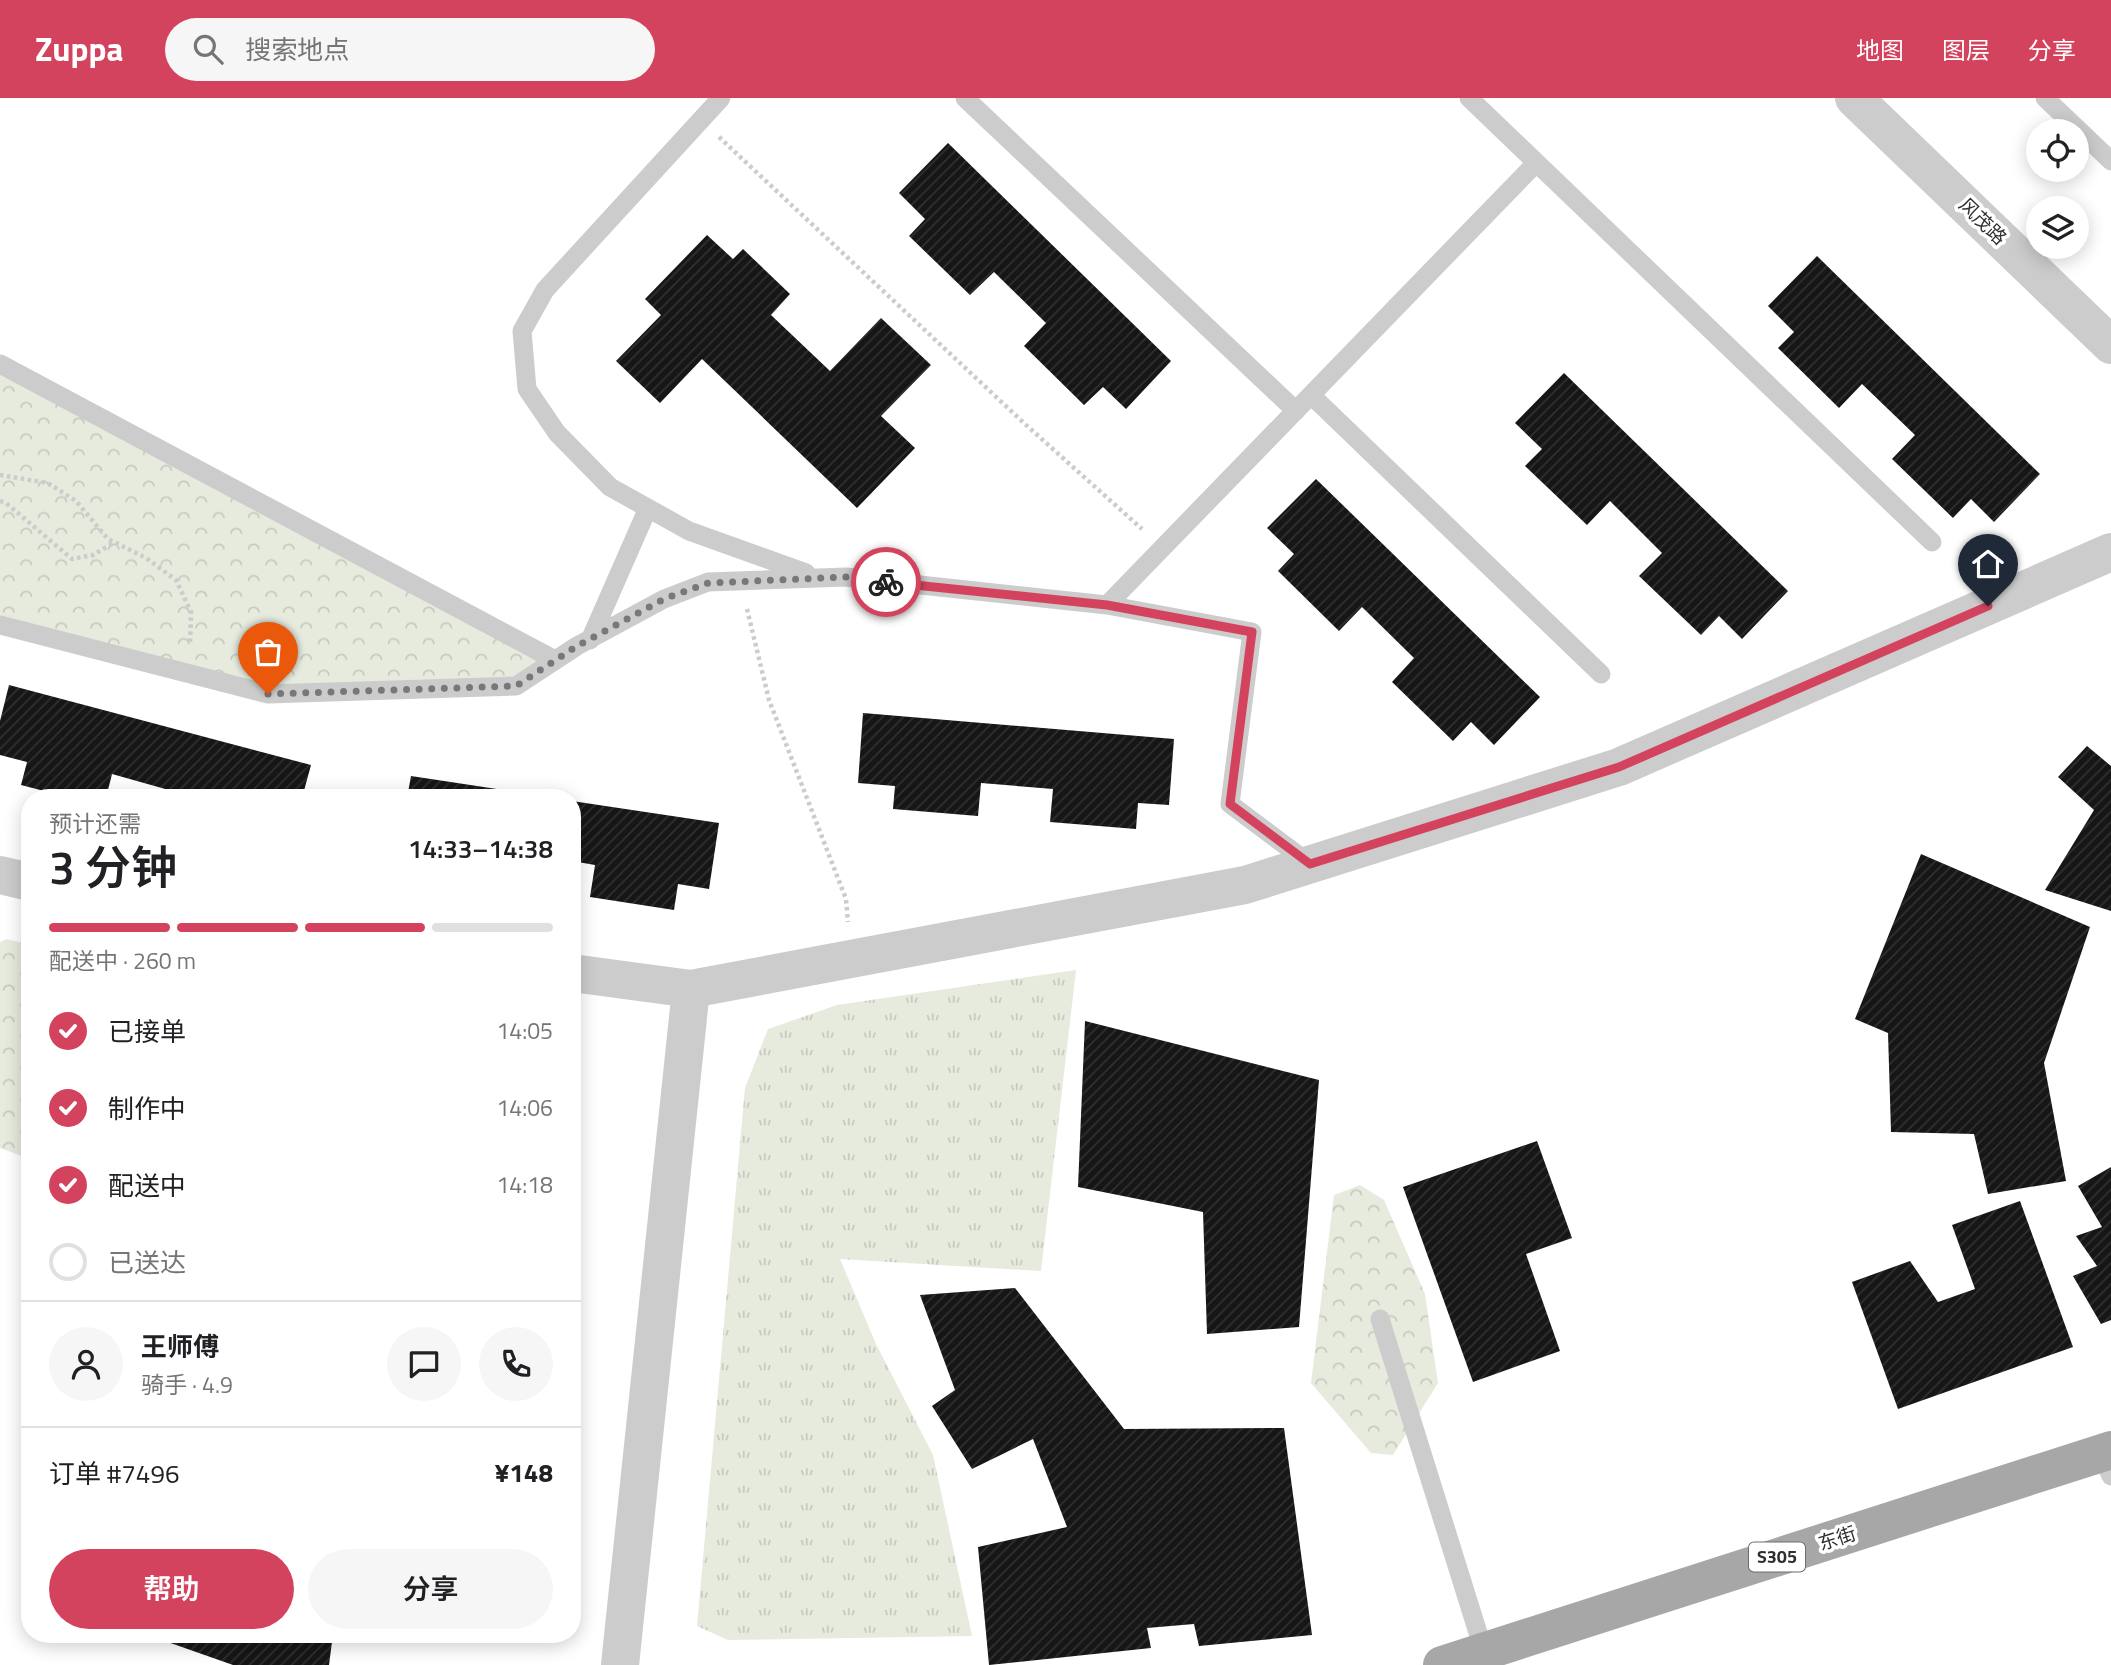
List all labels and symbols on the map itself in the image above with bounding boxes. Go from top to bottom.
street label: 风茂路 [1953,190,2014,251]
pin [1958,534,2018,606]
courier [851,547,921,617]
pin [238,622,298,694]
street label: 东街 [1814,1518,1859,1557]
road number: S305 [1749,1542,1805,1572]

